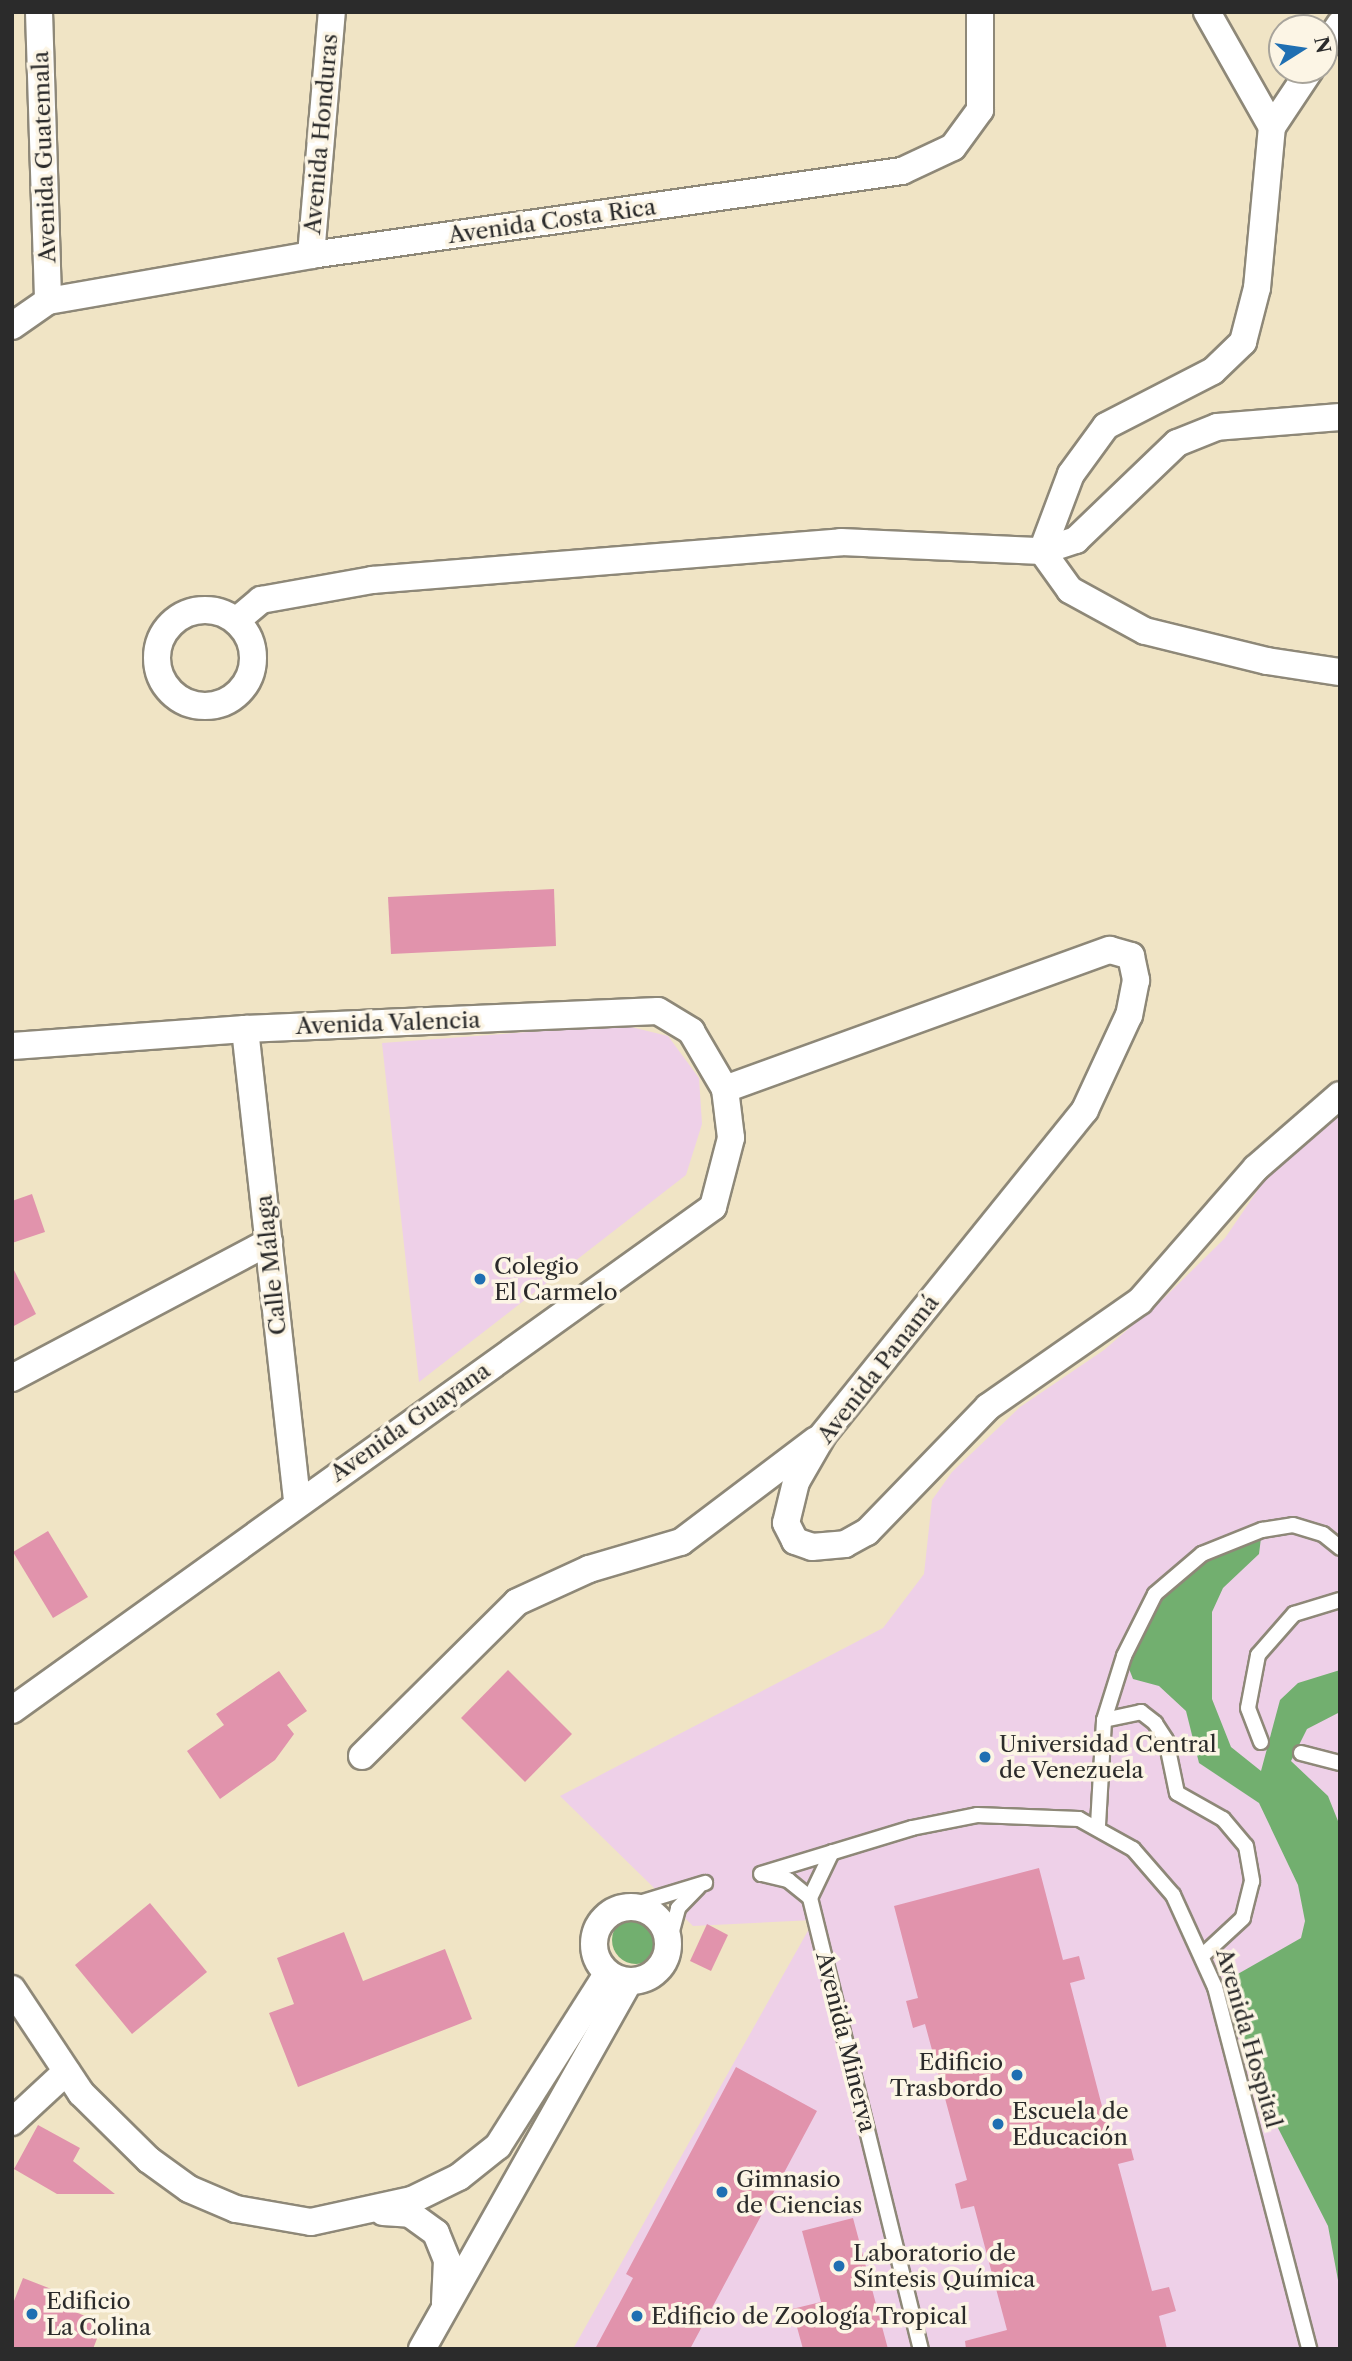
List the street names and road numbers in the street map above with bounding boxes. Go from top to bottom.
street label: Avenida Honduras [298,32,344,236]
street label: Avenida Guatemala [27,50,61,264]
street label: Avenida Costa Rica [446,193,658,249]
street label: Avenida Valencia [295,1006,481,1040]
street label: Calle Málaga [250,1194,292,1336]
street label: Avenida Panamá [811,1289,945,1449]
street label: Avenida Guayana [325,1356,495,1488]
street label: Avenida Hospital [1210,1945,1288,2131]
street label: Avenida Minerva [810,1949,882,2135]

